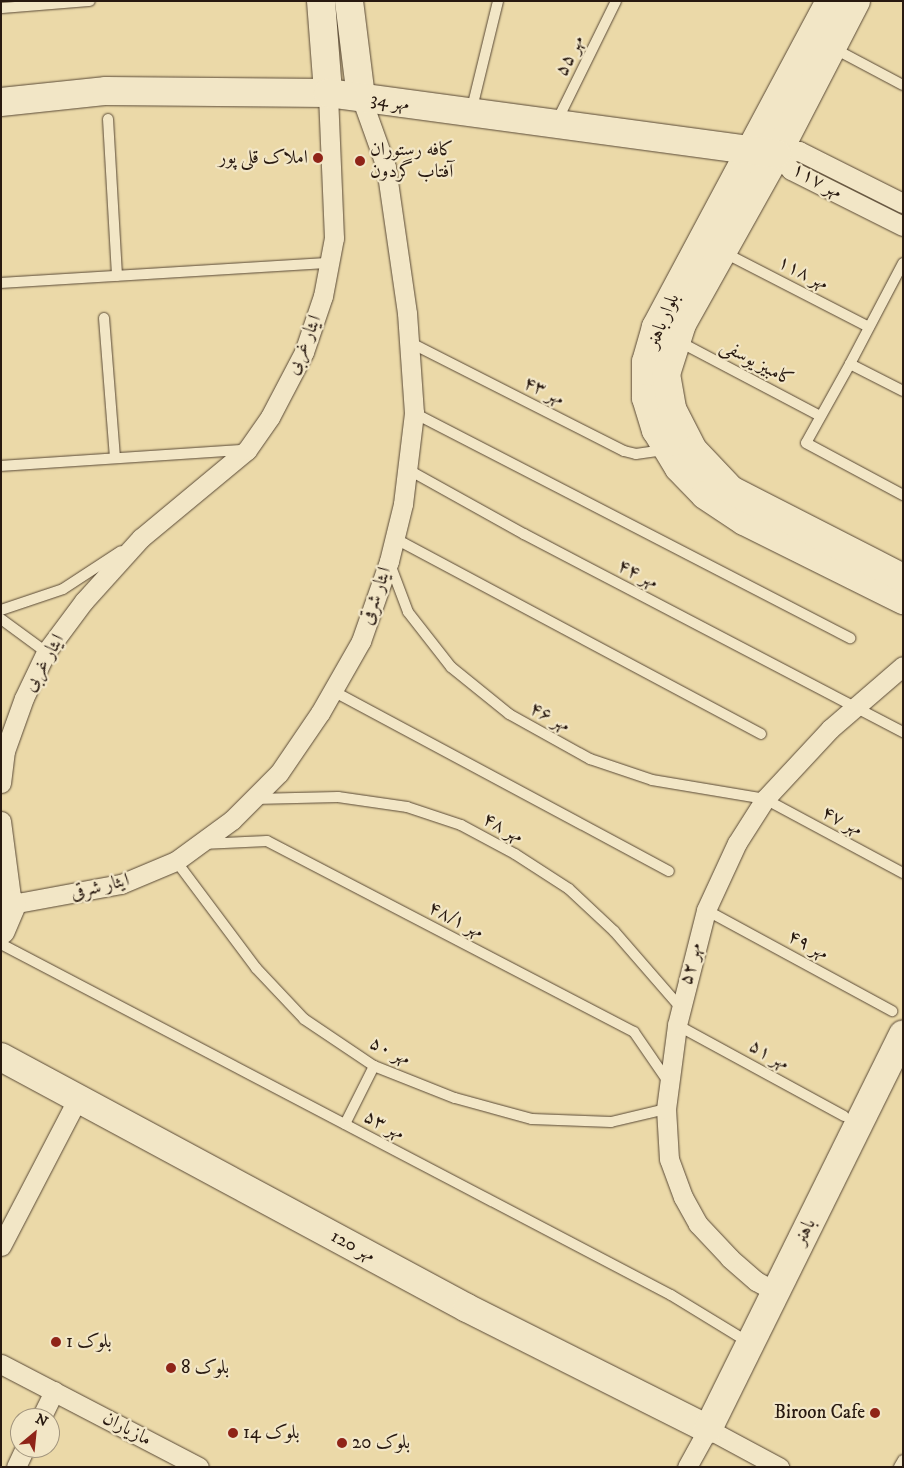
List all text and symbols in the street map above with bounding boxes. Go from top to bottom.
street label: مهر ۵۵ [550,32,590,80]
street label: مهر 34 [369,88,411,116]
place label: کافه رستوران آفتاب گردون [370,139,454,183]
place label: املاک قلی پور [219,147,308,169]
marker: املاک قلی پور [312,152,324,164]
marker: کافه رستوران آفتاب گردون [354,155,366,167]
street label: مهر ۱۱۷ [788,158,846,204]
street label: مهر ۱۱۸ [774,251,832,295]
street label: بلوار باهنر [641,290,685,352]
street label: ایثار غربی [281,312,327,378]
street label: کامبیز یوسفی [717,334,797,392]
street label: مهر ۴۳ [520,371,568,411]
street label: مهر ۴۴ [614,554,662,594]
street label: ایثار شرقی [356,564,396,628]
street label: ایثار غربی [18,630,70,696]
street label: مهر ۴۶ [526,697,574,737]
street label: مهر ۴۷ [818,801,866,841]
street label: مهر ۴۸ [479,808,527,848]
street label: ایثار شرقی [68,869,132,905]
street label: مهر ۴۸/۱ [424,896,488,944]
street label: مهر ۴۹ [784,925,832,965]
street label: مهر ۵۲ [675,940,707,988]
street label: مهر ۵۰ [366,1031,414,1071]
street label: مهر ۵۱ [745,1035,793,1075]
street label: مهر ۵۳ [360,1105,408,1145]
street label: باهنر [789,1215,821,1249]
street label: مهر 120 [327,1225,379,1267]
place label: بلوک 1 [66,1331,112,1353]
marker: بلوک 1 [50,1336,62,1348]
place label: بلوک 8 [181,1357,229,1379]
marker: بلوک 8 [165,1362,177,1374]
place label: Biroon Cafe [774,1402,865,1424]
street label: مازیاران [99,1407,155,1451]
marker: Biroon Cafe [869,1407,881,1419]
north arrow [10,1408,60,1458]
text: N [32,1410,51,1431]
place label: بلوک 14 [243,1422,300,1444]
marker: بلوک 14 [227,1427,239,1439]
place label: بلوک 20 [352,1432,410,1454]
marker: بلوک 20 [336,1437,348,1449]

